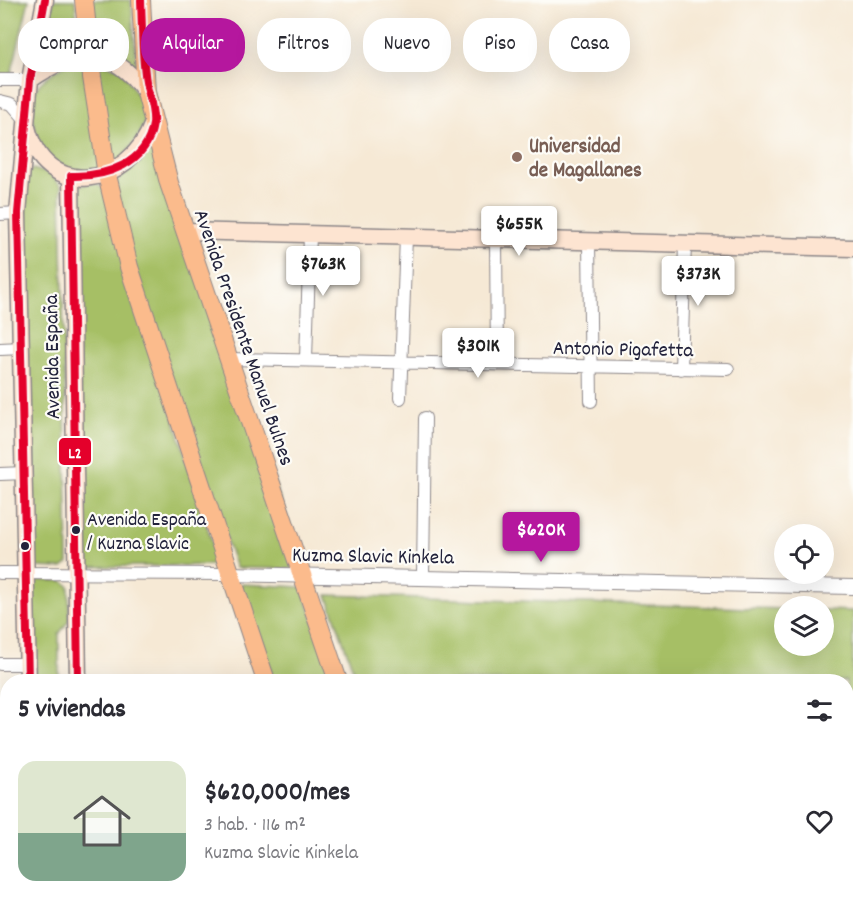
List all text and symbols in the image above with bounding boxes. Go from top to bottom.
chip: Comprar [18,18,129,72]
chip: Alquilar [141,18,245,72]
chip: Filtros [257,18,351,72]
chip: Nuevo [363,18,451,72]
chip: Piso [463,18,537,72]
chip: Casa [549,18,630,72]
place label: Universidad de Magallanes [529,133,642,187]
marker: Universidad de Magallanes [510,150,524,164]
street label: Avenida Presidente Manuel Bulnes [184,206,300,470]
pin: $655K [477,206,561,257]
text: $655K [495,211,543,239]
pin: $763K [281,246,365,297]
text: $763K [300,251,346,279]
pin: $373K [656,256,740,307]
text: $373K [676,261,720,289]
street label: Avenida España [38,293,70,420]
pin: $301K [436,328,520,379]
text: $301K [456,333,500,361]
street label: Antonio Pigafetta [553,335,695,367]
line badge: L2 [58,437,92,466]
text: L2 [68,443,82,466]
place label: Avenida España / Kuzna Slavic [87,507,207,559]
pin: $620K [499,512,583,563]
text: $620K [517,517,565,545]
marker: Avenida España / Kuzna Slavic [70,524,82,536]
map controls [774,524,834,656]
button: locate [774,524,834,584]
unlabelled marker [19,540,31,552]
street label: Kuzma Slavic Kinkela [292,542,455,574]
button: layers [774,596,834,656]
text: 5 viviendas [18,692,126,729]
icon: filters [803,694,836,727]
text: $620,000/mes [204,775,351,812]
icon: home [66,785,138,857]
icon: heart [803,805,836,838]
text: 3 hab. · 116 m² [204,812,306,840]
text: Kuzma Slavic Kinkela [204,840,358,868]

